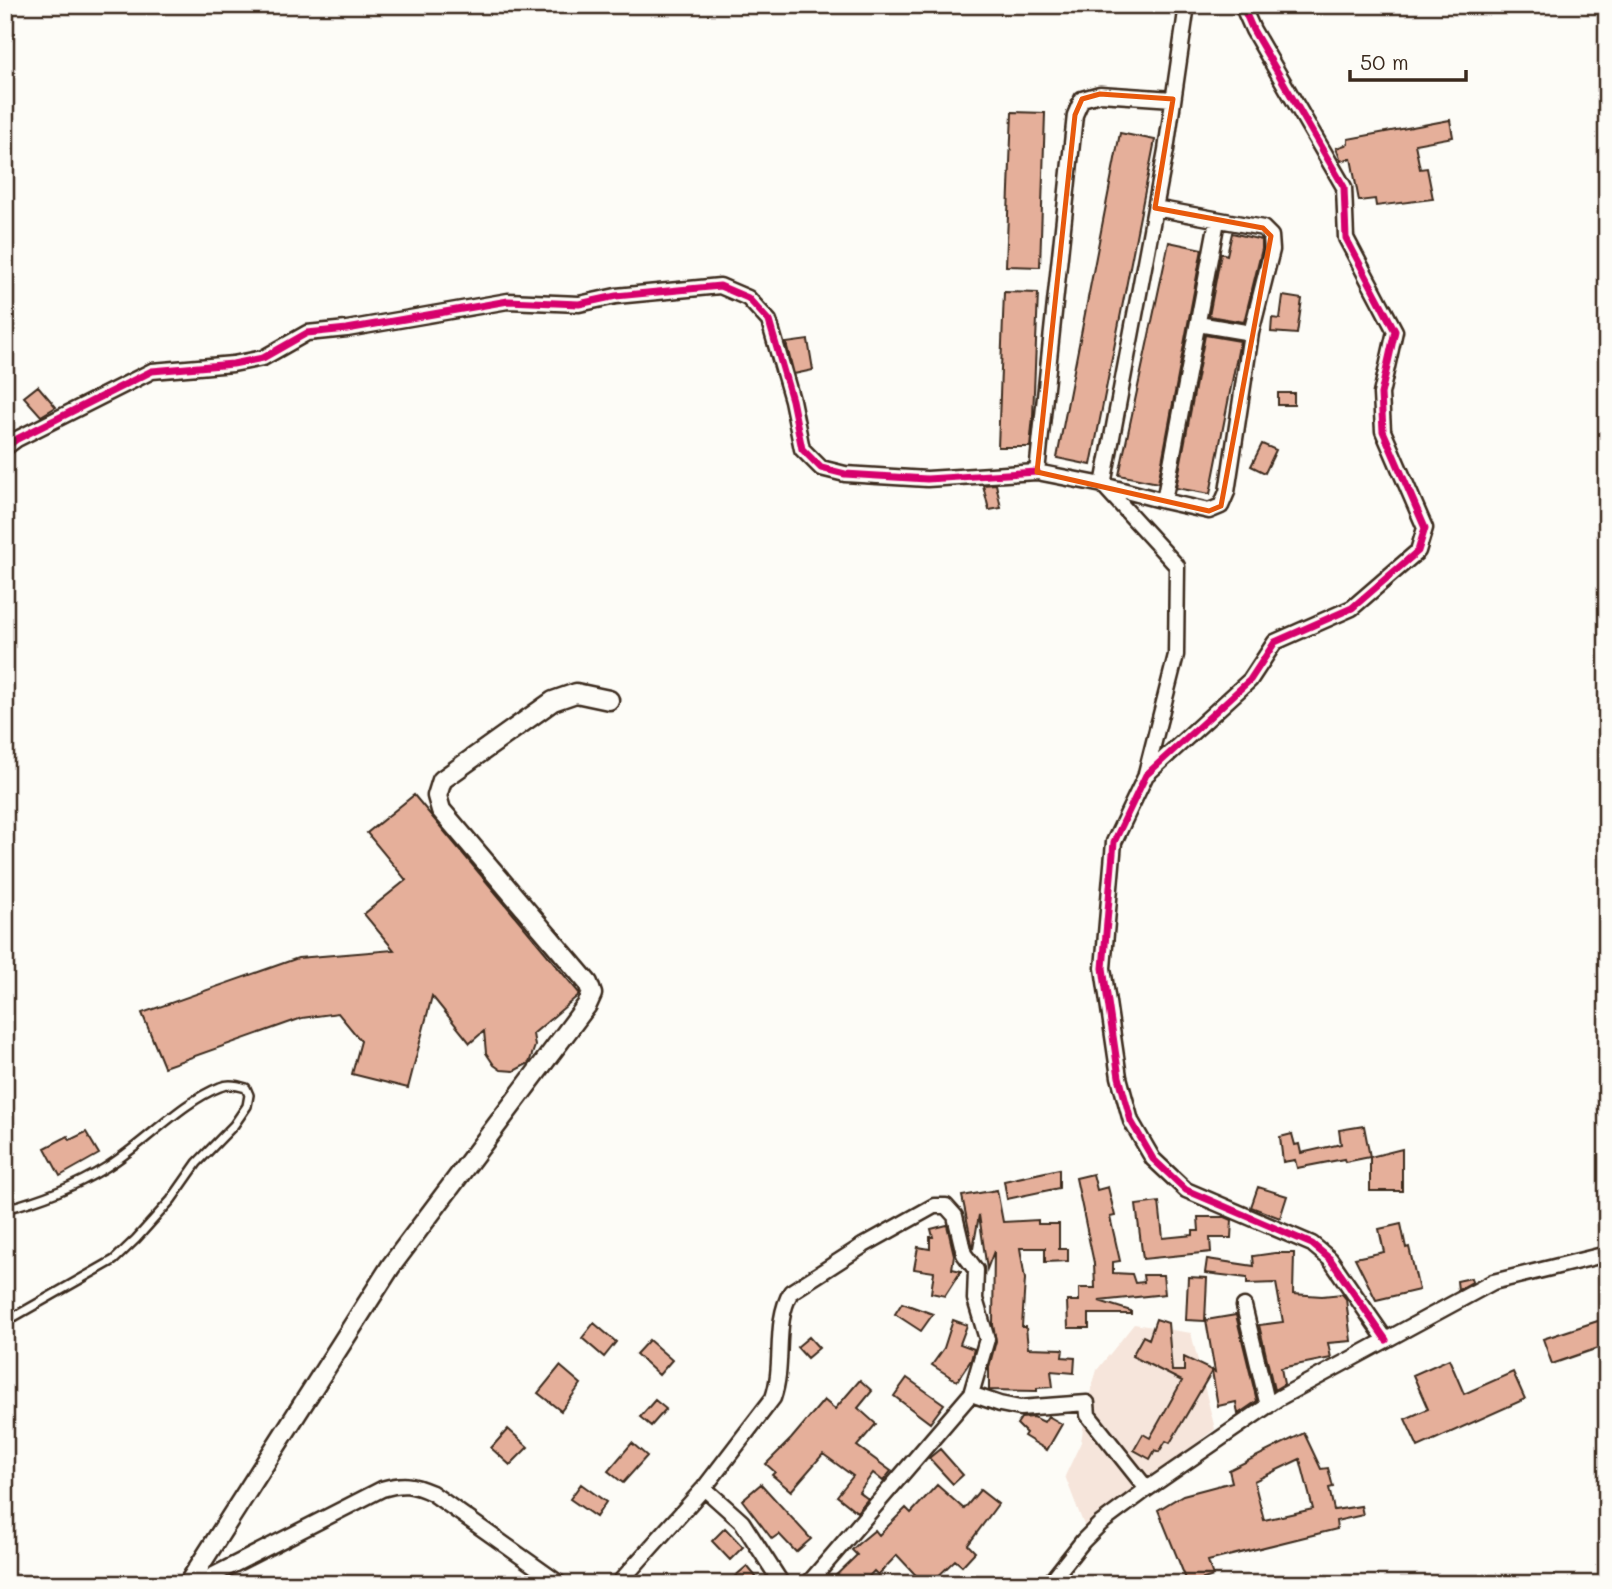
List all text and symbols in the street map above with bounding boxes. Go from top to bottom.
scale bar [1350,38,1465,82]
text: 50 m [1360,48,1409,75]

